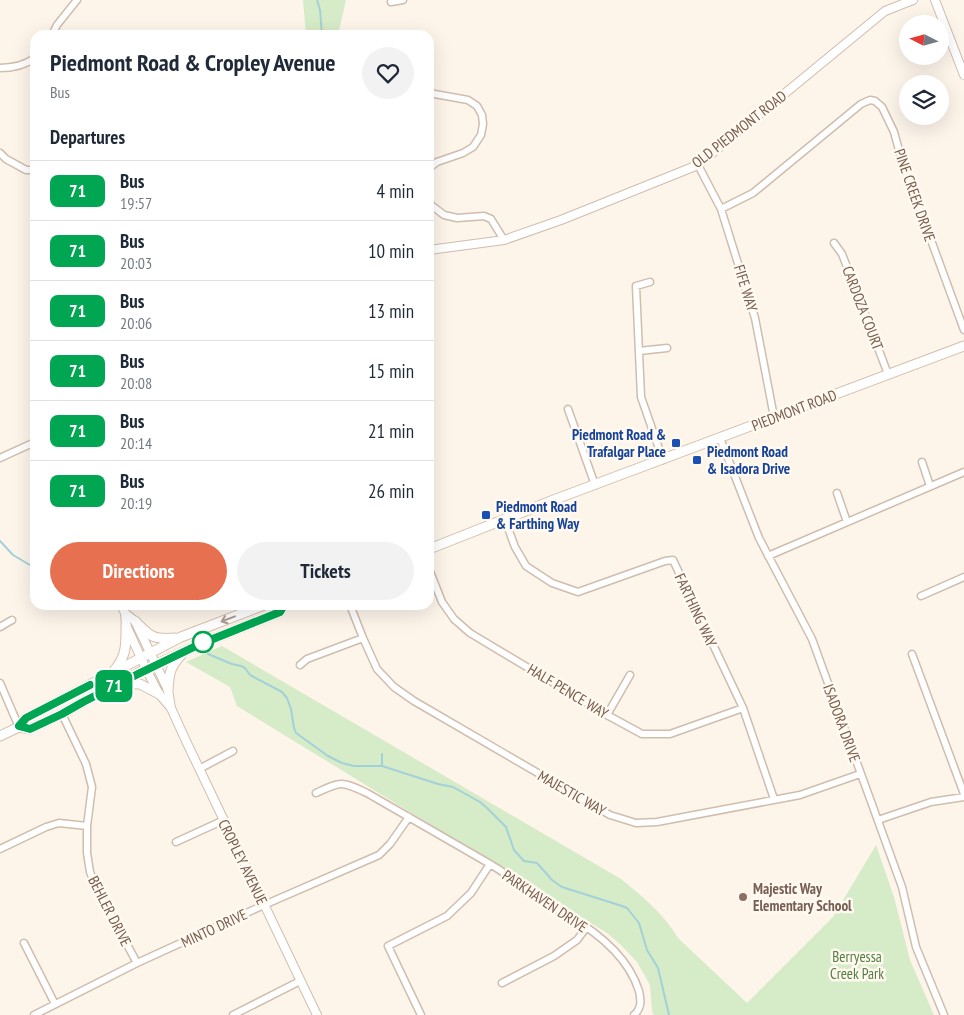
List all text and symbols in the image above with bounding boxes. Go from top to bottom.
north arrow [899,15,949,65]
map controls [899,15,949,125]
text: Piedmont Road & Cropley Avenue [50,47,336,78]
button: heart [362,47,414,99]
button: layers [899,75,949,125]
text: Bus [50,82,70,102]
street label: OLD PIEDMONT ROAD [688,86,790,172]
text: Departures [50,125,125,149]
street label: PINE CREEK DRIVE [890,146,940,244]
text: Bus [120,169,144,193]
text: 71 [69,179,86,202]
text: 4 min [377,179,414,203]
text: 19:57 [120,193,152,213]
text: Bus [120,229,144,253]
text: 71 [69,239,86,262]
text: 10 min [368,239,414,263]
text: 20:03 [120,253,152,273]
street label: FIFE WAY [730,262,762,314]
street label: CARDOZA COURT [838,263,888,353]
text: Bus [120,289,144,313]
text: 71 [69,299,86,322]
text: 13 min [368,299,414,323]
text: 20:06 [120,313,152,333]
text: Bus [120,349,144,373]
text: 71 [69,359,86,382]
text: 15 min [368,359,414,383]
text: 20:08 [120,373,152,393]
street label: PIEDMONT ROAD [749,385,839,435]
text: Bus [120,409,144,433]
text: 71 [69,419,86,442]
text: 21 min [368,419,414,443]
place label: Piedmont Road & Trafalgar Place [572,425,666,461]
text: 20:14 [120,433,152,453]
marker: Piedmont Road & Trafalgar Place [670,437,682,449]
place label: Piedmont Road & Isadora Drive [707,442,790,478]
marker: Piedmont Road & Isadora Drive [691,454,703,466]
text: Bus [120,469,144,493]
text: 71 [69,479,86,502]
text: 26 min [368,479,414,503]
text: 20:19 [120,493,152,513]
place label: Piedmont Road & Farthing Way [496,497,580,533]
marker: Piedmont Road & Farthing Way [480,509,492,521]
button: Directions [50,542,227,600]
button: Tickets [237,542,414,600]
street label: FARTHING WAY [671,570,721,650]
one-way arrow [221,615,236,624]
unlabelled marker [192,631,214,653]
street label: HALF PENCE WAY [524,659,612,723]
line badge: 71 [92,670,136,702]
text: 71 [105,674,123,697]
street label: ISADORA DRIVE [819,681,865,765]
street label: MAJESTIC WAY [535,766,610,820]
street label: CROPLEY AVENUE [214,816,272,908]
street label: PARKHAVEN DRIVE [499,866,591,936]
street label: BEHLER DRIVE [84,873,136,949]
place label: Majestic Way Elementary School [753,879,852,915]
marker: Majestic Way Elementary School [737,891,749,903]
street label: MINTO DRIVE [178,904,250,952]
park label: Berryessa Creek Park [830,947,884,983]

